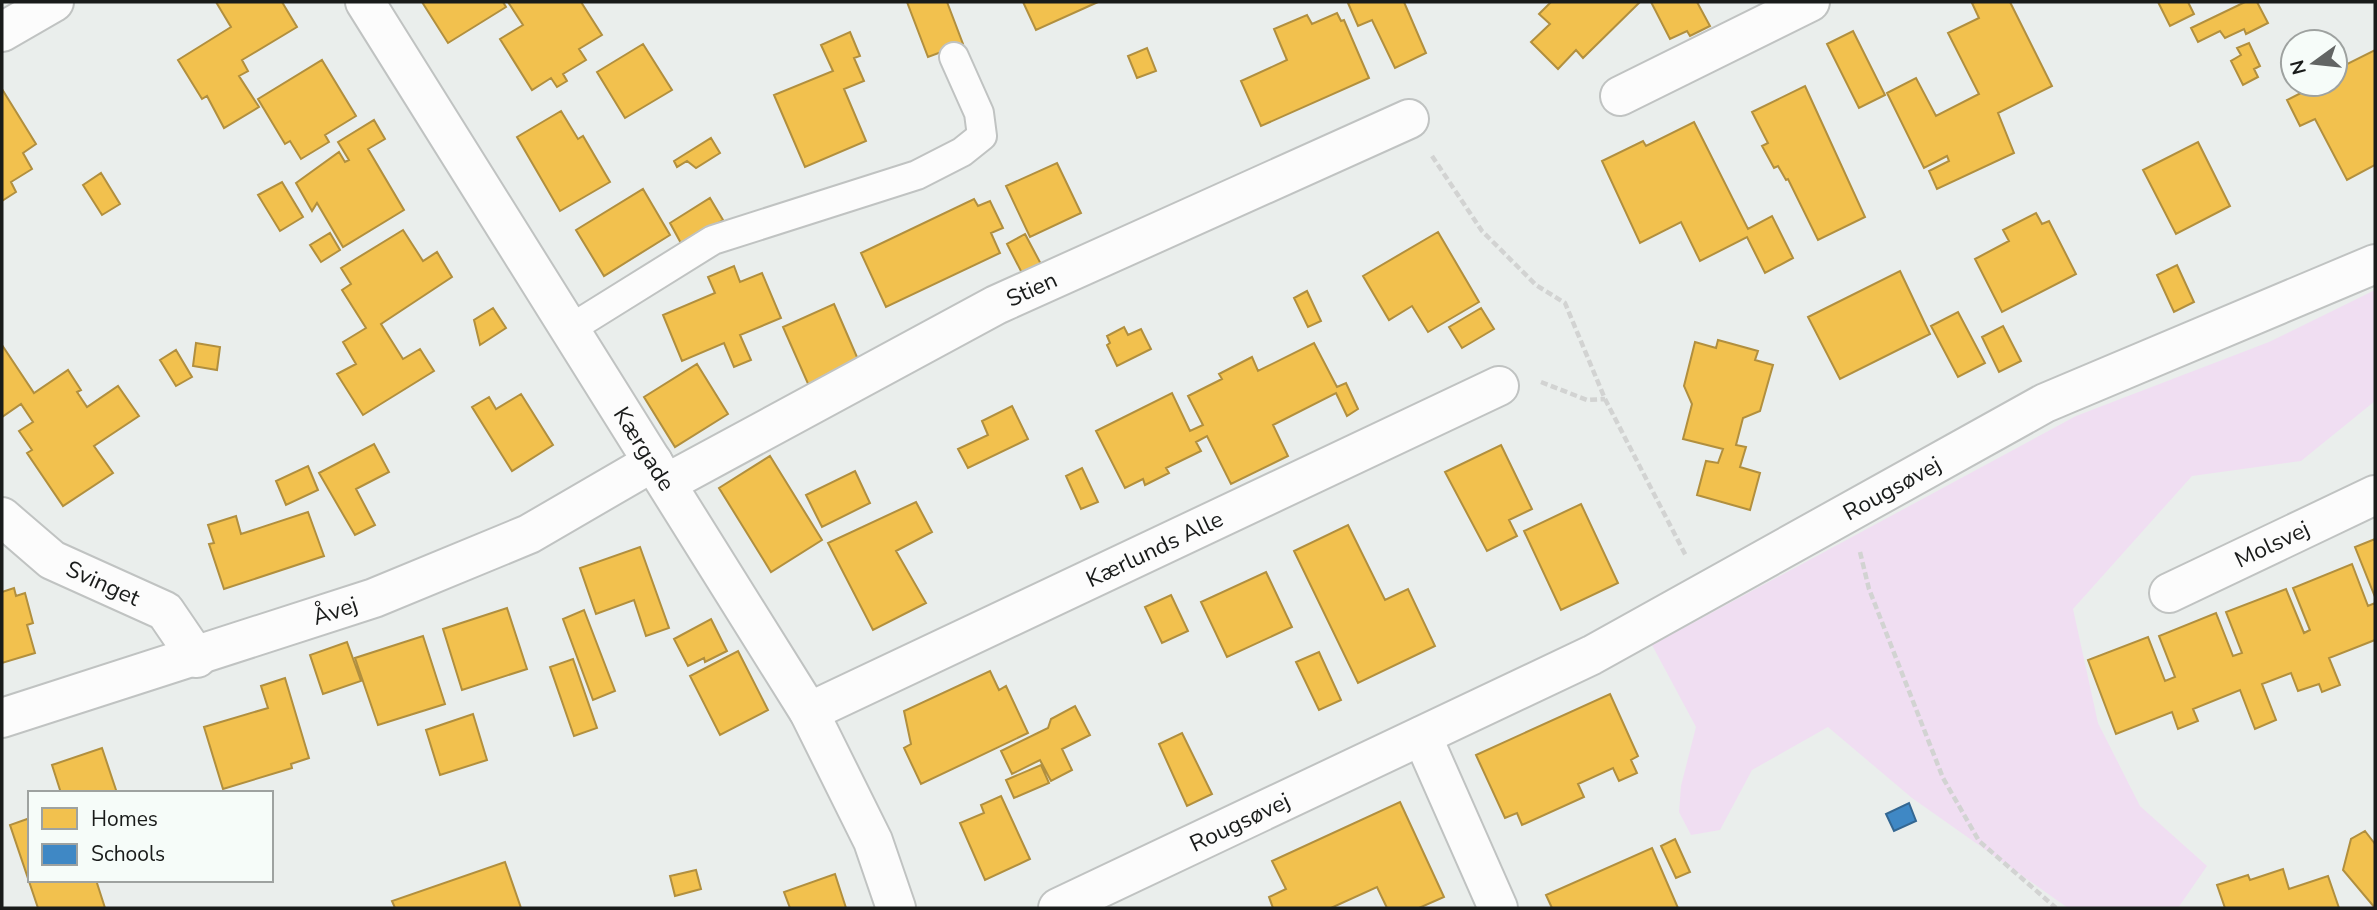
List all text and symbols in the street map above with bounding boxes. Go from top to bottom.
north arrow [2279,28,2349,98]
text: N [2284,57,2313,77]
street label: Stien [1001,264,1062,314]
street label: Kærgade [606,401,682,497]
street label: Rougsøvej [1837,449,1946,528]
street label: Kærlunds Alle [1081,503,1228,594]
street label: Molsvej [2229,513,2314,575]
street label: Svinget [61,553,146,614]
street label: Åvej [308,589,362,632]
street label: Rougsøvej [1184,785,1295,859]
legend [28,791,273,882]
text: Homes [91,805,158,833]
text: Schools [91,840,165,868]

